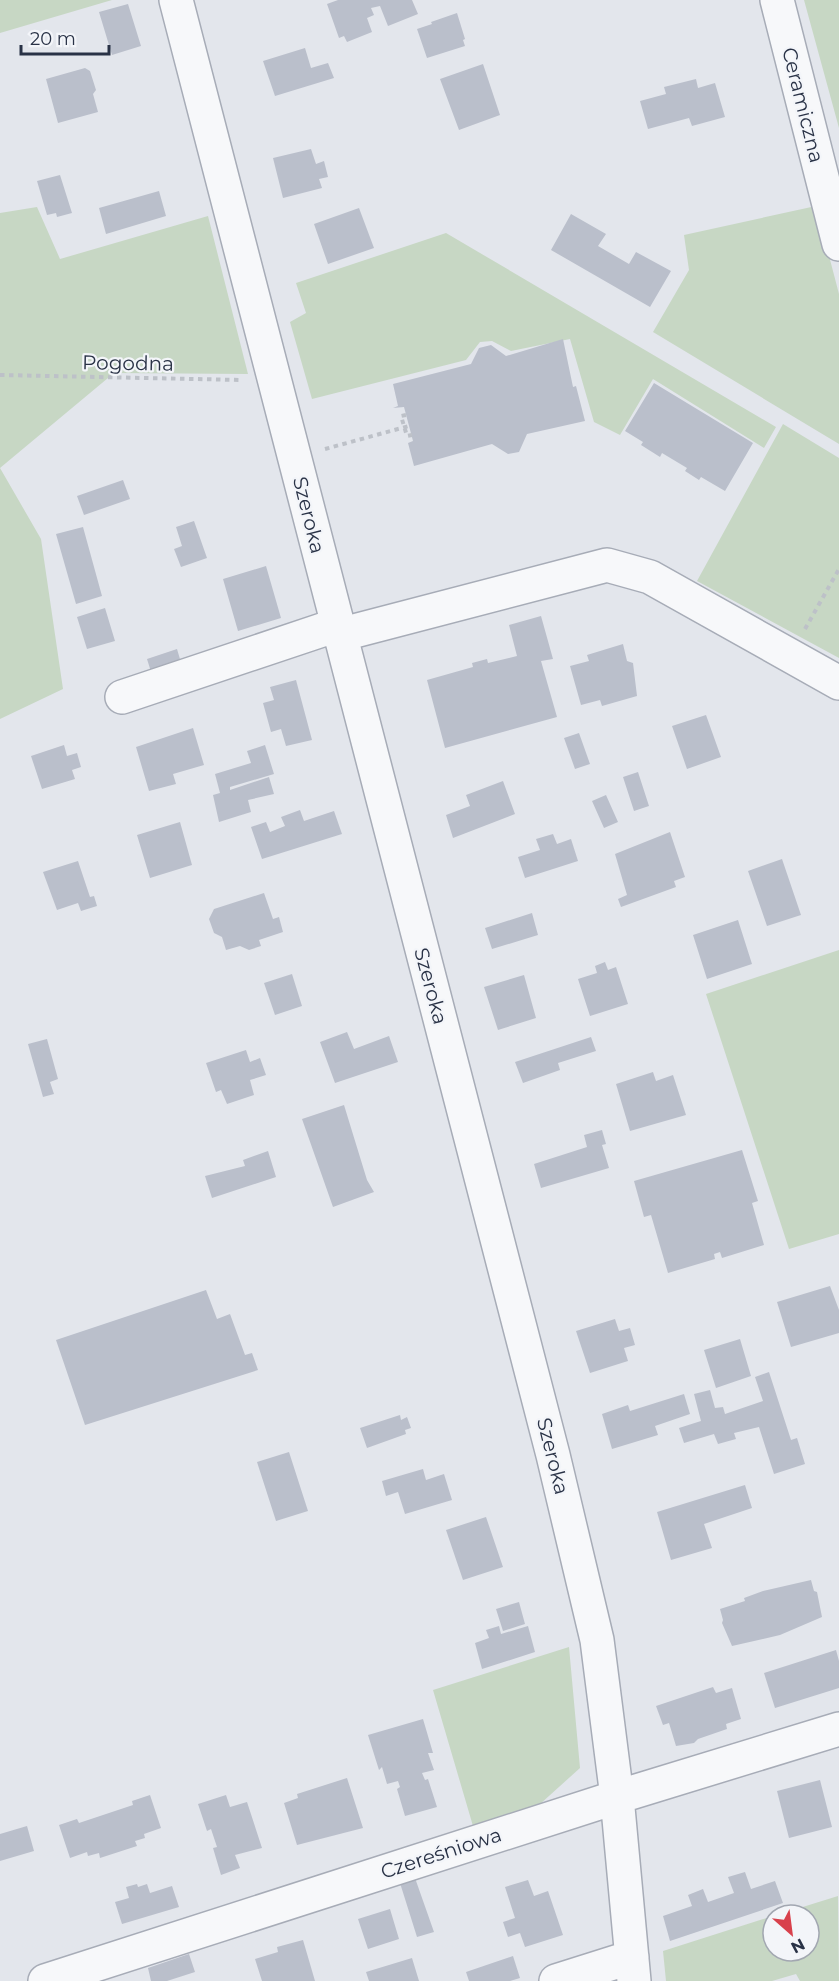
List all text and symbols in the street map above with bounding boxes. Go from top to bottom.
scale bar [21,18,110,56]
text: 20 m [30,28,76,50]
street label: Ceramiczna [777,45,829,165]
street label: Pogodna [82,350,174,376]
street label: Szeroka [288,474,330,556]
street label: Szeroka [409,945,453,1027]
street label: Szeroka [532,1415,574,1497]
street label: Czereśniowa [378,1822,504,1884]
north arrow [761,1903,821,1963]
text: N [788,1934,808,1957]

